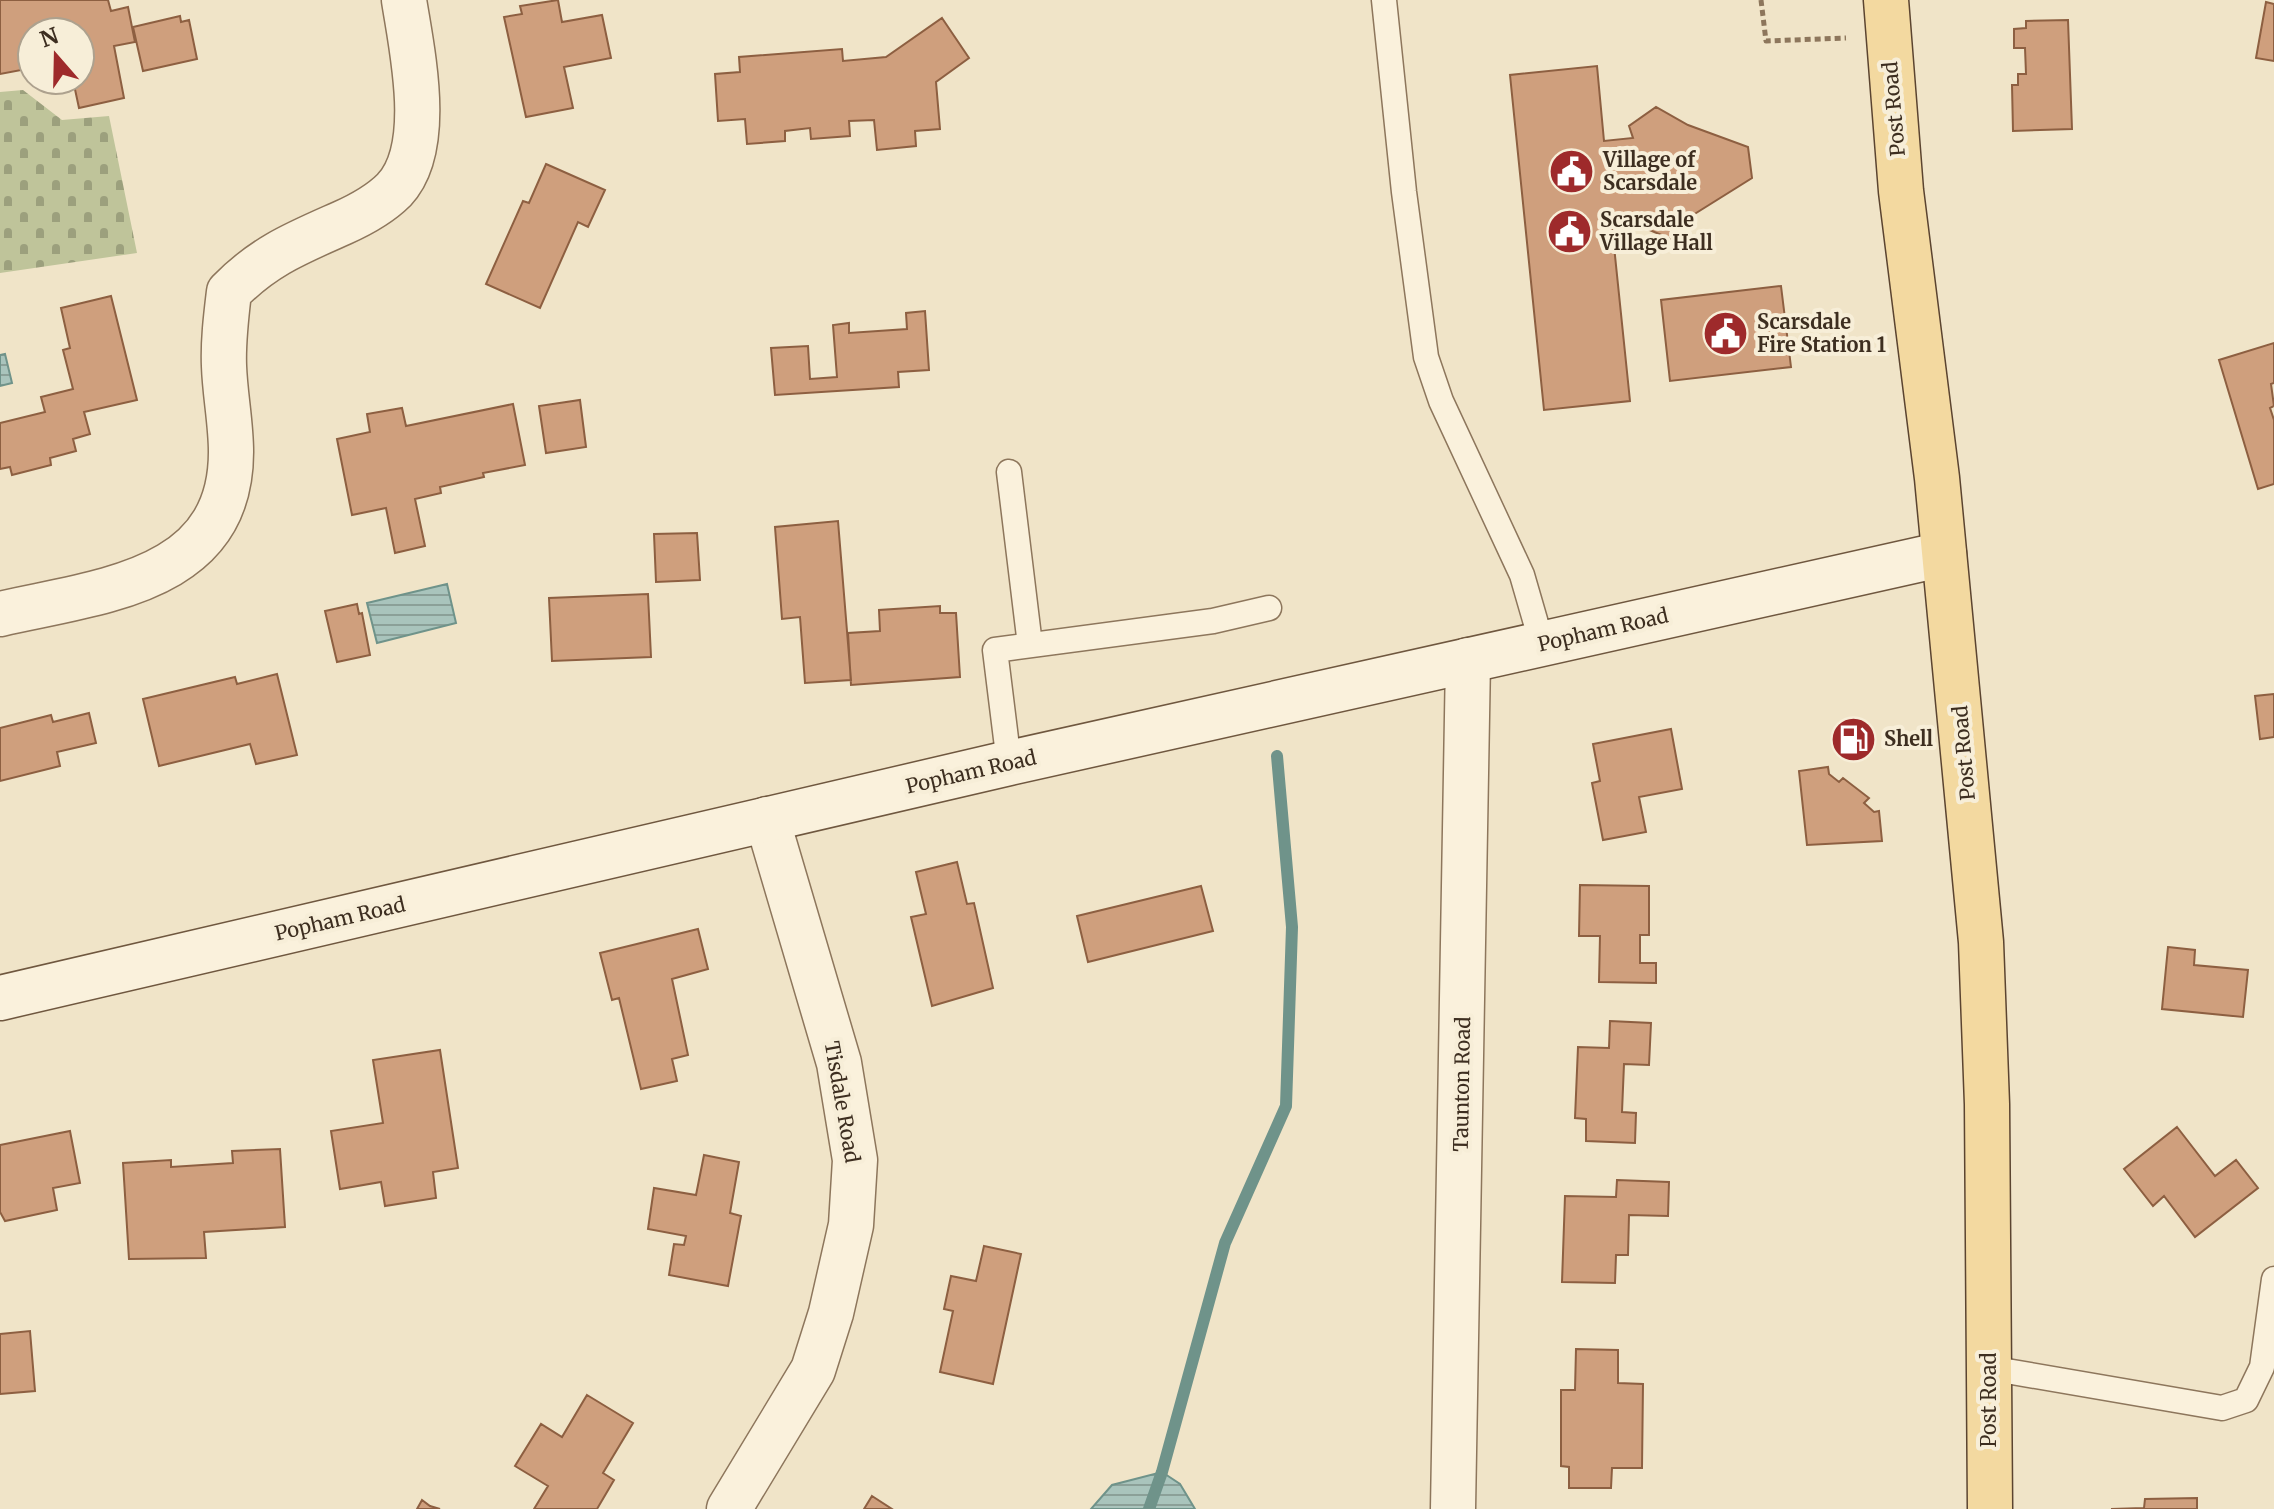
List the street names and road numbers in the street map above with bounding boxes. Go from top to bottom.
street label: Post Road [1877,61,1910,157]
street label: Popham Road [1535,602,1671,657]
street label: Post Road [1947,705,1980,801]
street label: Popham Road [903,744,1039,799]
street label: Popham Road [272,891,408,946]
street label: Taunton Road [1448,1016,1475,1152]
street label: Tisdale Road [819,1039,866,1165]
street label: Post Road [1976,1352,2001,1448]

